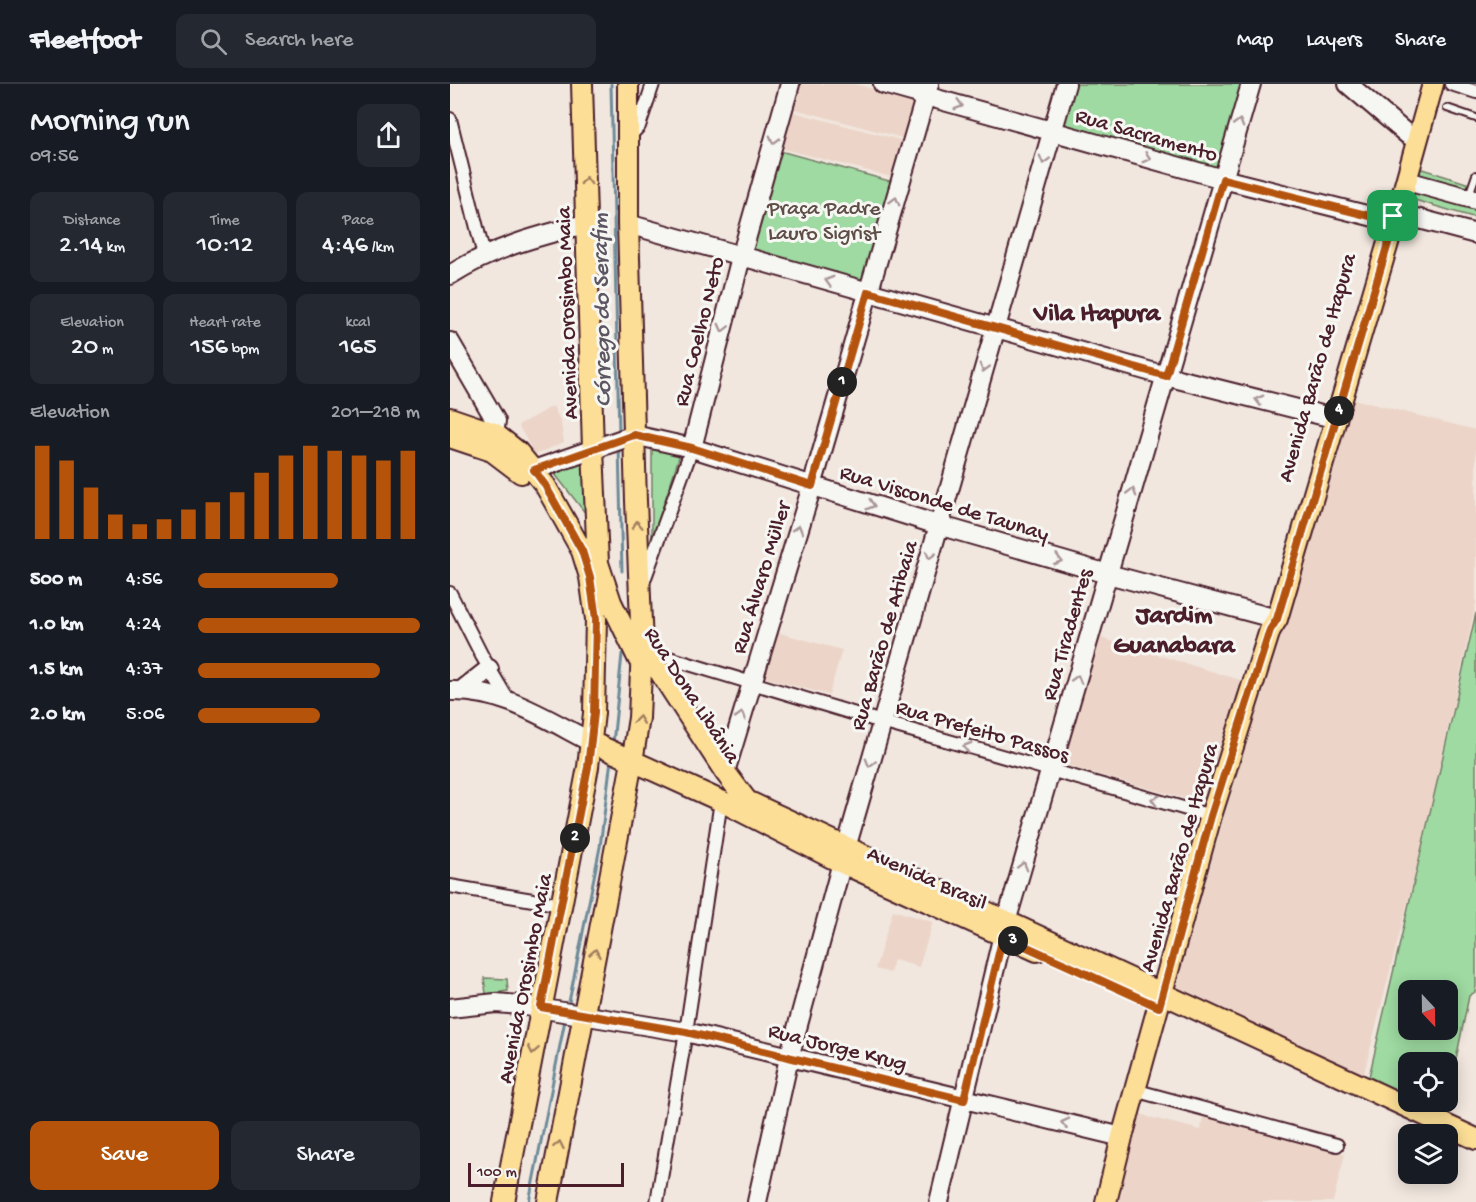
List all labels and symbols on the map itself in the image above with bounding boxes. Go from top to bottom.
one-way arrow [954,98,964,111]
street label: Rua Sacramento [1072,104,1220,170]
one-way arrow [1232,118,1244,129]
one-way arrow [769,134,781,145]
one-way arrow [1142,150,1152,163]
one-way arrow [1039,154,1051,165]
one-way arrow [579,177,592,186]
pin [1367,190,1418,241]
park label: Praça Padre Lauro Sigrist [766,197,882,248]
one-way arrow [888,197,900,207]
street label: Avenida Orosimbo Maia [552,205,586,420]
water label: Córrego do Serafim [587,213,620,407]
street label: Avenida Barão de Itapura [1274,250,1364,485]
street label: Rua Coelho Neto [670,254,732,410]
one-way arrow [824,276,834,288]
district label: Vila Itapura [1033,300,1162,331]
one-way arrow [717,323,730,333]
one-way arrow [979,362,991,373]
pin: 1 [827,367,857,397]
one-way arrow [1255,395,1265,407]
pin: 4 [1324,396,1354,426]
street label: Rua Visconde de Taunay [836,461,1052,549]
one-way arrow [1125,487,1137,498]
street label: Rua Álvaro Müller [727,497,799,657]
one-way arrow [865,497,876,510]
one-way arrow [631,521,644,530]
one-way arrow [791,525,803,535]
street label: Rua Barão de Atibaia [846,537,926,734]
one-way arrow [924,550,937,560]
one-way arrow [1053,553,1063,565]
street label: Rua Tiradentes [1038,565,1100,704]
district label: Jardim Guanabara [1113,602,1236,663]
street label: Rua Dona Libânia [637,623,745,770]
one-way arrow [1070,674,1082,685]
street label: Rua Prefeito Passos [892,696,1072,770]
one-way arrow [734,711,746,722]
one-way arrow [632,715,644,725]
street label: Avenida Barão de Itapura [1136,740,1226,975]
one-way arrow [962,741,972,754]
one-way arrow [865,758,878,768]
one-way arrow [1150,795,1161,807]
pin: 2 [560,823,590,853]
street label: Avenida Brasil [862,842,991,918]
one-way arrow [1016,861,1028,872]
street label: Avenida Orosimbo Maia [494,871,560,1086]
pin: 3 [998,926,1028,956]
one-way arrow [588,948,601,958]
north arrow [1398,980,1458,1040]
street label: Rua Jorge Krug [765,1019,909,1079]
one-way arrow [527,1044,540,1054]
one-way arrow [1060,1118,1070,1131]
one-way arrow [552,1140,565,1150]
scale bar [468,1160,624,1188]

